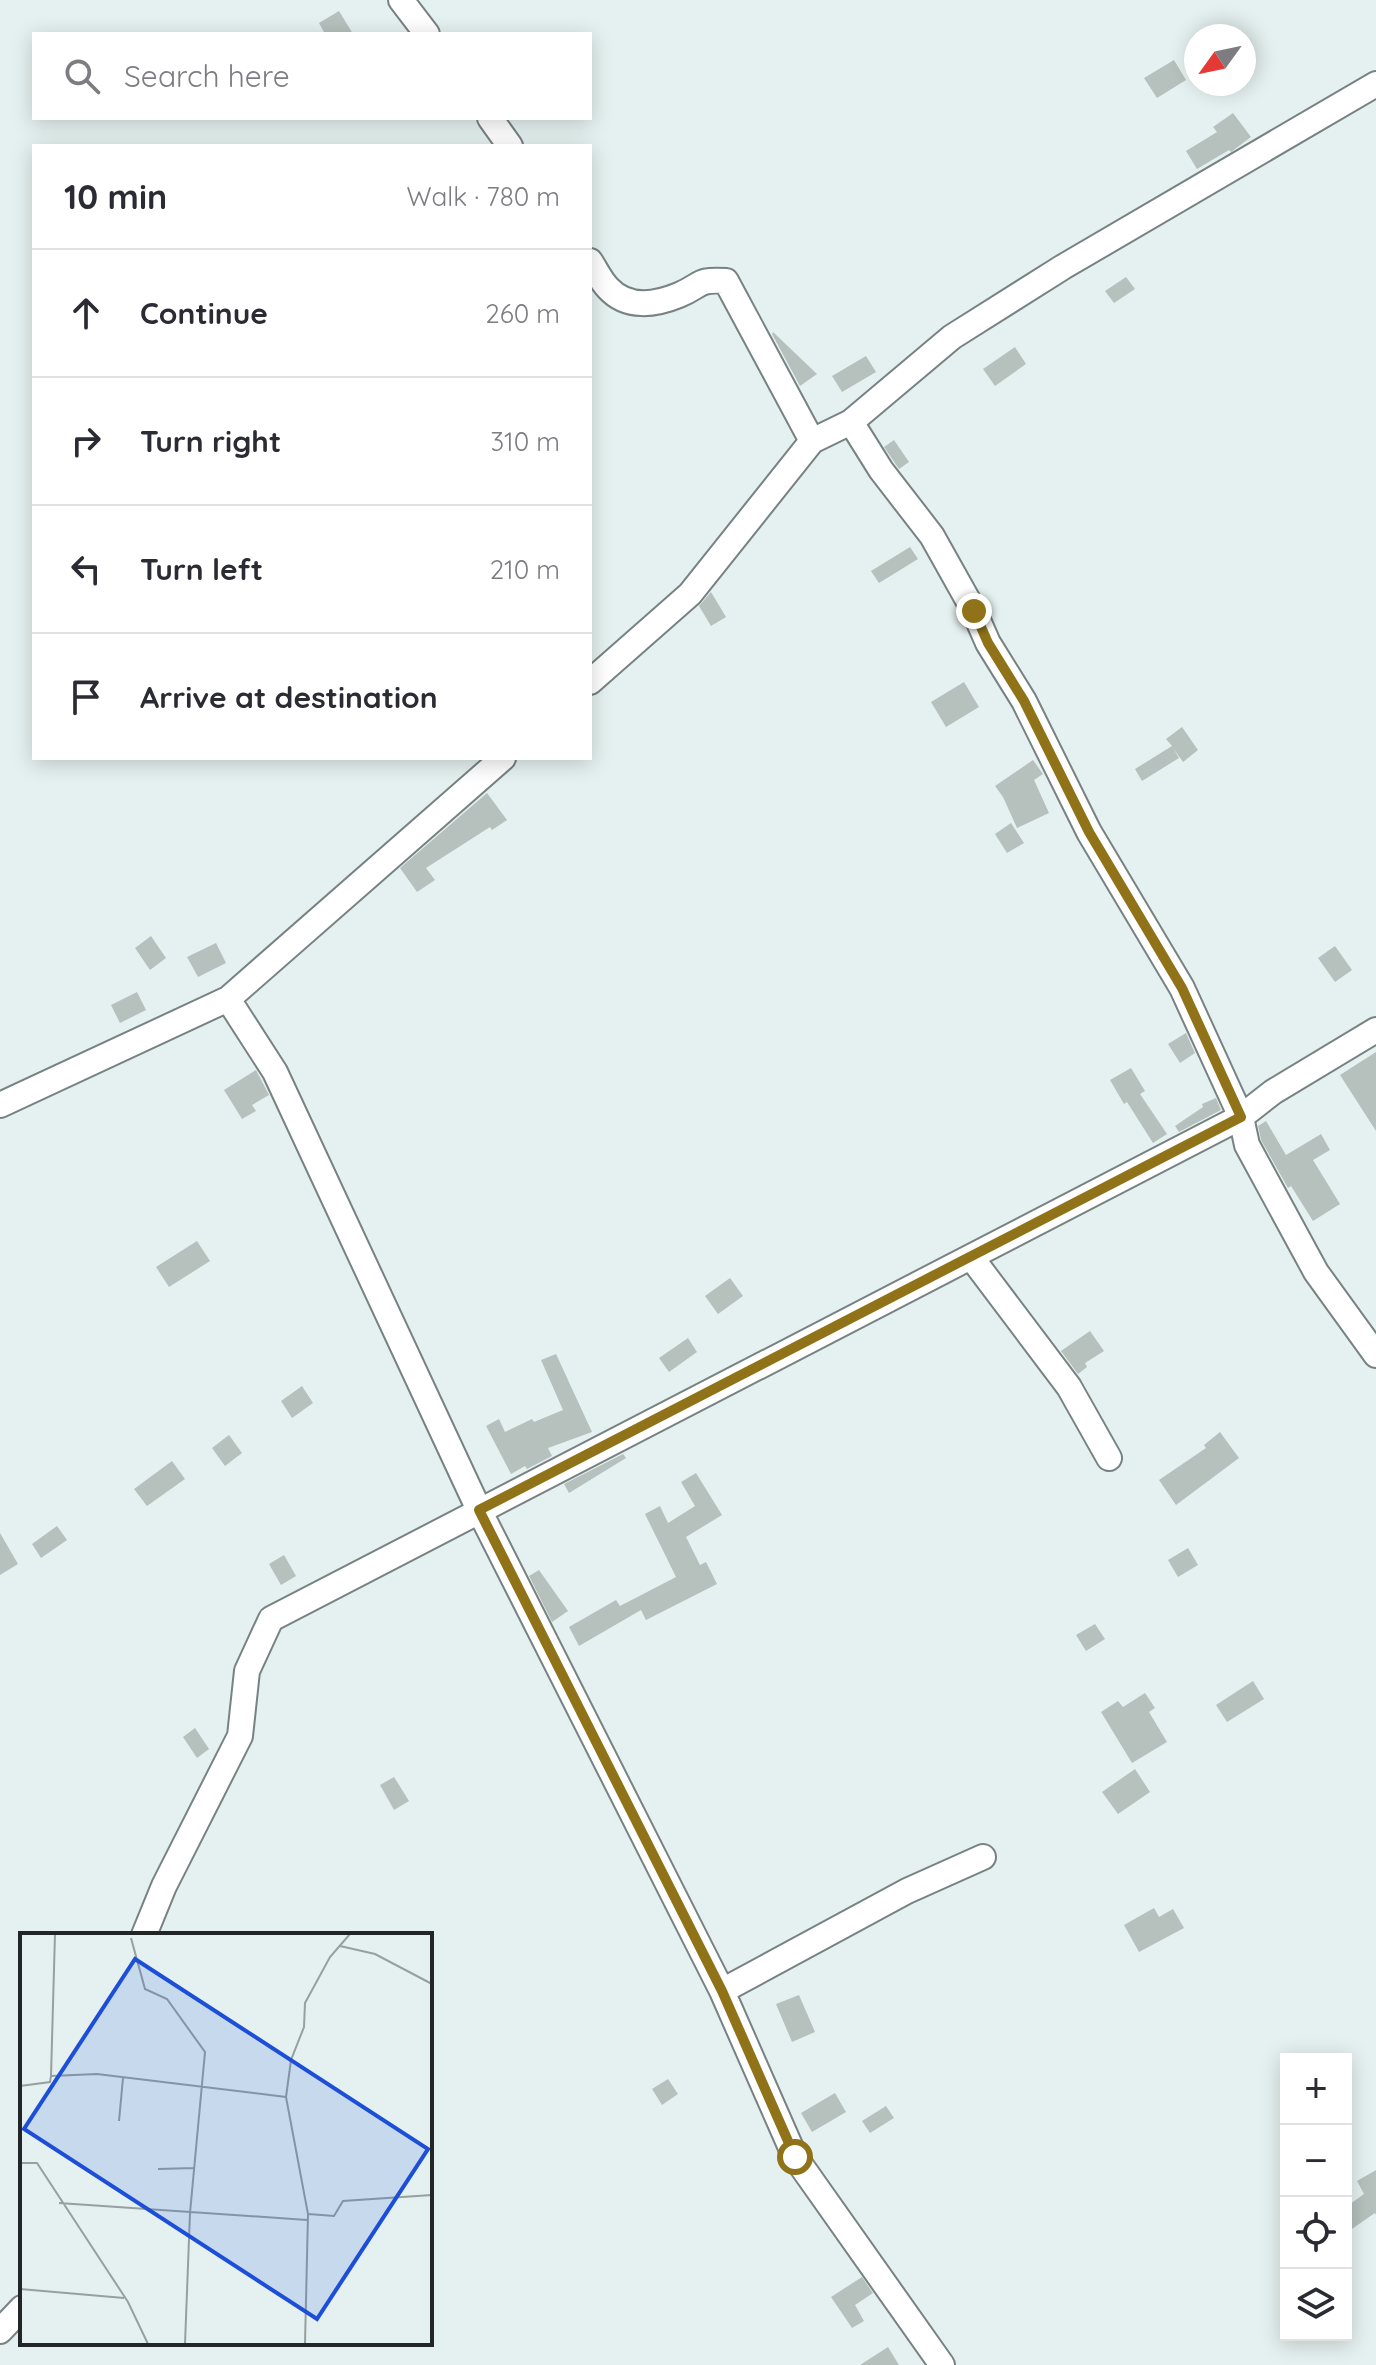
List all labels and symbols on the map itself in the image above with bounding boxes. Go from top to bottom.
north arrow [1184,24,1256,96]
route end [956,593,992,629]
inset map [20,1933,432,2345]
route start [777,2139,813,2175]

